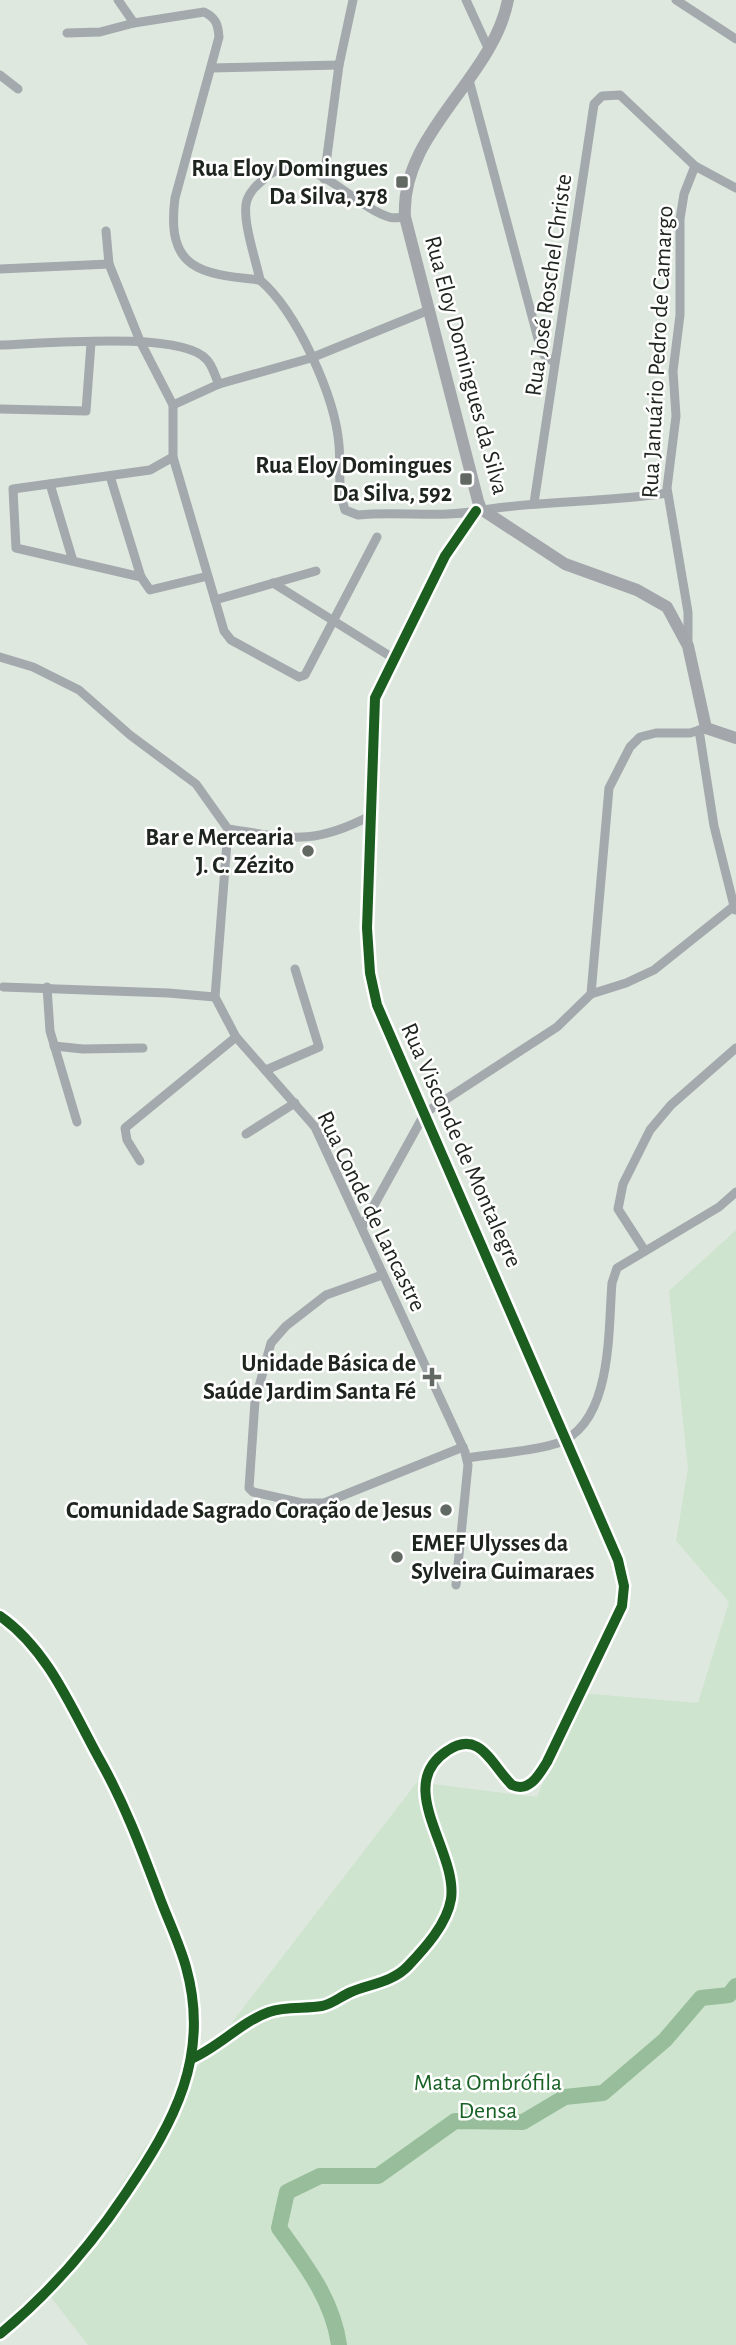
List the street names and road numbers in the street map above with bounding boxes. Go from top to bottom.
street label: Rua José Roschel Christe [522,172,576,398]
street label: Rua Januário Pedro de Camargo [638,205,678,499]
street label: Rua Eloy Domingues da Silva [420,233,512,497]
street label: Rua Visconde de Montalegre [396,1020,526,1271]
street label: Rua Conde de Lancastre [312,1107,430,1315]

